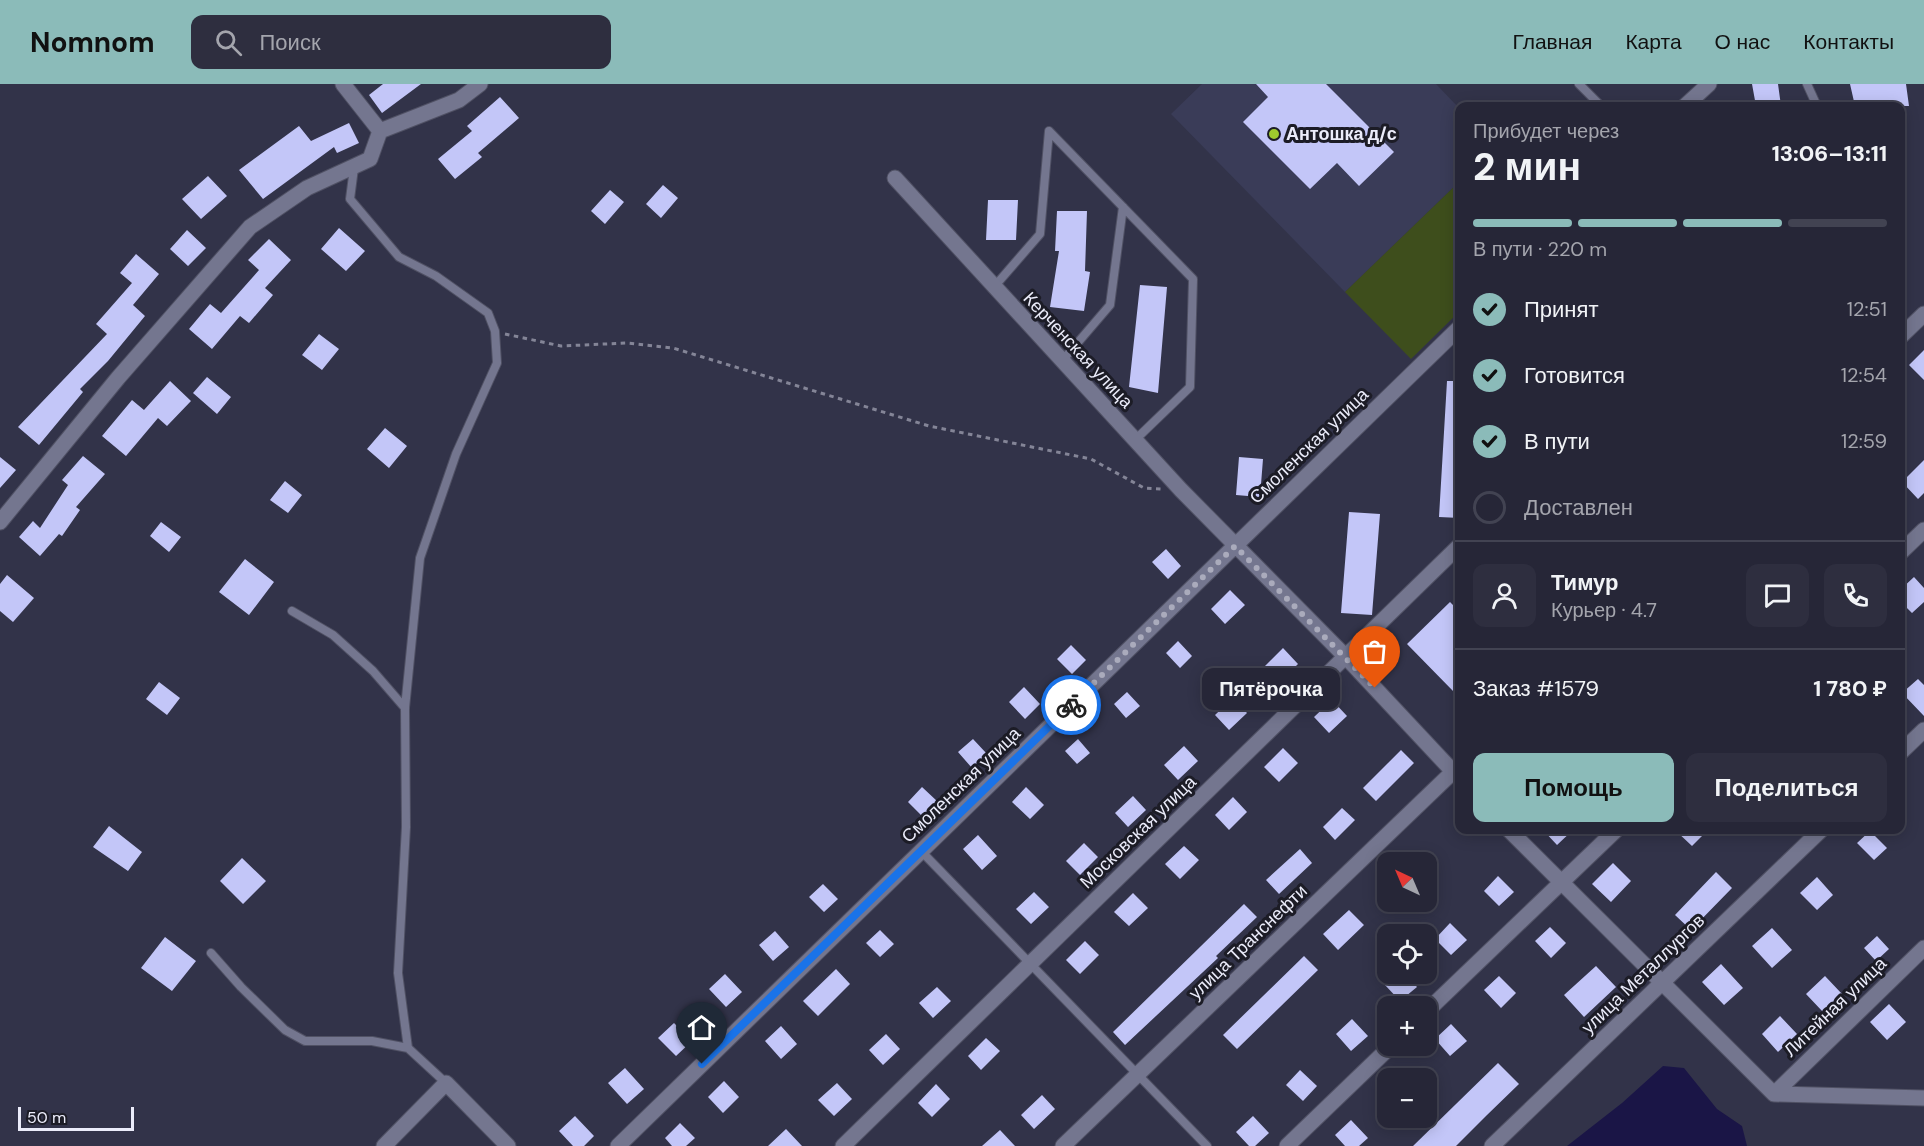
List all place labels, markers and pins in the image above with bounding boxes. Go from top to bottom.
place label: Антошка д/с [1286,122,1397,146]
marker: Антошка д/с [1267,127,1281,141]
pin [1349,626,1400,688]
callout: Пятёрочка [1201,667,1339,709]
pin [676,1002,727,1064]

